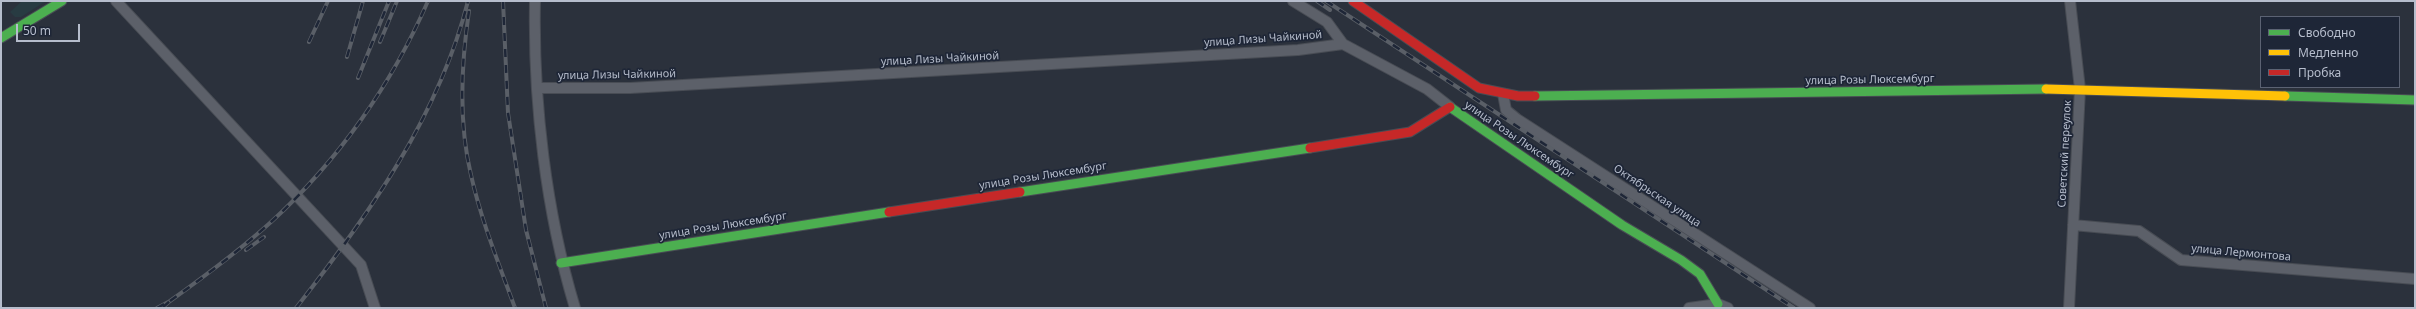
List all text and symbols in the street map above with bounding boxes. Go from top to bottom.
scale bar [18,16,82,42]
legend [2260,16,2400,88]
text: 50 m [23,22,51,39]
text: Свободно [2298,24,2356,41]
street label: улица Лизы Чайкиной [1204,28,1322,50]
text: Медленно [2298,44,2358,61]
street label: улица Лизы Чайкиной [881,49,999,69]
text: Пробка [2298,64,2341,81]
street label: улица Лизы Чайкиной [558,67,676,83]
street label: улица Розы Люксембург [1805,72,1935,88]
street label: улица Розы Люксембург [1462,98,1576,182]
street label: Советский переулок [2056,100,2074,208]
street label: улица Розы Люксембург [978,159,1108,193]
street label: Октябрьская улица [1611,162,1703,230]
street label: улица Розы Люксембург [658,209,788,243]
street label: улица Лермонтова [2191,242,2291,264]

